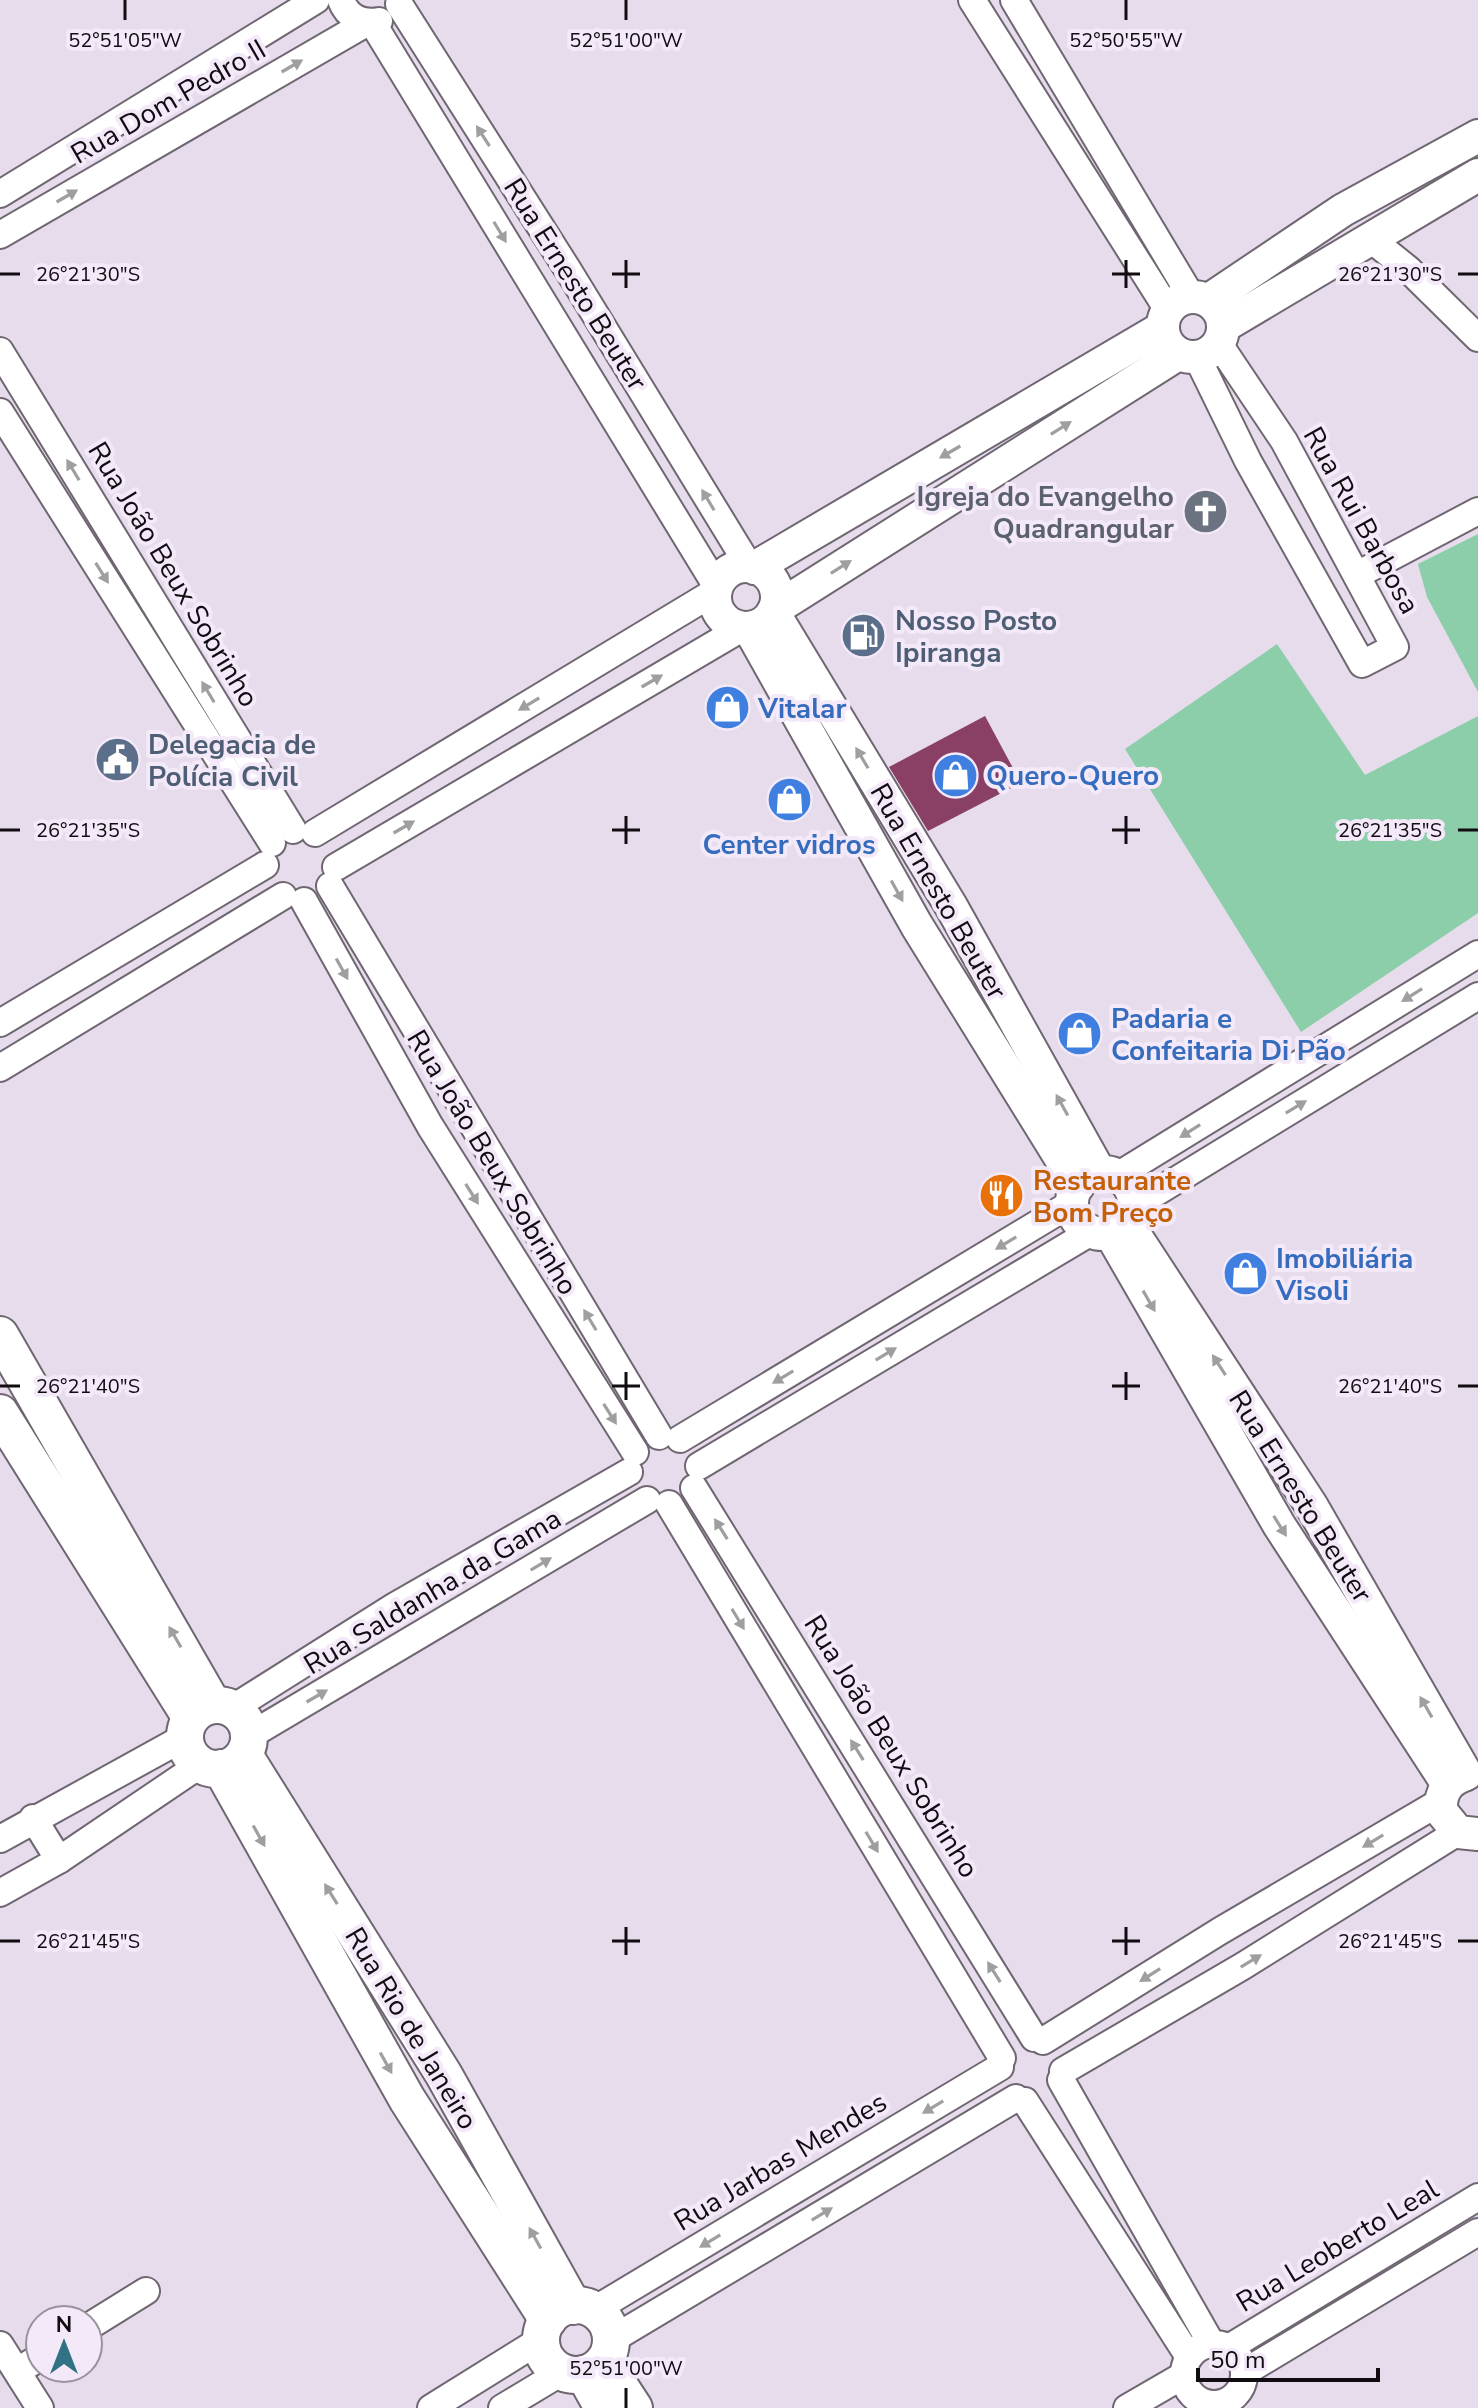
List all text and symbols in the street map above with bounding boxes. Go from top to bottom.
text: 52°51'05"W [68,27,182,54]
text: 52°51'00"W [569,27,683,54]
text: 52°50'55"W [1069,27,1183,54]
street label: Rua Dom Pedro II [64,31,273,173]
one-way arrow [281,59,304,73]
one-way arrow [476,125,490,147]
street label: Rua Ernesto Beuter [495,171,656,398]
one-way arrow [56,189,79,203]
one-way arrow [493,221,507,243]
text: 26°21'30"S [36,261,140,288]
text: 26°21'30"S [1338,261,1442,288]
street label: Rua Rui Barbosa [1294,420,1428,621]
one-way arrow [1050,421,1072,435]
street label: Rua João Beux Sobrinho [79,435,268,714]
one-way arrow [939,445,961,459]
one-way arrow [66,459,80,481]
place label: Igreja do Evangelho Quadrangular [916,478,1174,548]
church icon: Igreja do Evangelho Quadrangular [1181,488,1229,536]
one-way arrow [701,489,716,510]
one-way arrow [830,560,852,574]
one-way arrow [94,562,108,584]
place label: Nosso Posto Ipiranga [895,602,1057,672]
fuel station icon: Nosso Posto Ipiranga [840,612,888,660]
one-way arrow [641,674,663,688]
one-way arrow [201,681,215,703]
shop icon: Vitalar [703,684,751,732]
place label: Vitalar [757,690,846,728]
one-way arrow [518,697,540,711]
place label: Delegacia de Polícia Civil [148,726,316,796]
public building icon: Delegacia de Polícia Civil [93,736,141,784]
one-way arrow [855,747,869,769]
shop icon: Quero-Quero [931,751,979,799]
place label: Quero-Quero [986,757,1159,795]
shop icon: Center vidros [765,776,813,824]
street label: Rua Ernesto Beuter [861,777,1015,1006]
text: 26°21'35"S [36,817,140,844]
text: 26°21'35"S [1338,817,1442,844]
one-way arrow [392,820,415,834]
place label: Center vidros [702,826,876,864]
one-way arrow [890,880,904,902]
one-way arrow [335,958,349,980]
one-way arrow [1401,987,1422,1002]
place label: Padaria e Confeitaria Di Pão [1111,1000,1346,1070]
shop icon: Padaria e Confeitaria Di Pão [1056,1010,1104,1058]
street label: Rua João Beux Sobrinho [398,1023,587,1302]
one-way arrow [1055,1093,1069,1116]
one-way arrow [1286,1099,1307,1114]
one-way arrow [1179,1123,1201,1137]
place label: Restaurante Bom Preço [1033,1162,1191,1232]
restaurant icon: Restaurante Bom Preço [978,1172,1026,1220]
one-way arrow [465,1183,479,1205]
one-way arrow [995,1236,1017,1250]
place label: Imobiliária Visoli [1275,1240,1413,1310]
shop icon: Imobiliária Visoli [1221,1250,1269,1298]
one-way arrow [1142,1290,1156,1312]
one-way arrow [584,1309,598,1331]
one-way arrow [875,1347,897,1361]
one-way arrow [1212,1354,1227,1375]
one-way arrow [772,1370,794,1384]
text: 26°21'40"S [36,1373,140,1400]
text: 26°21'40"S [1338,1373,1442,1400]
street label: Rua Ernesto Beuter [1220,1383,1381,1610]
one-way arrow [603,1403,617,1425]
street label: Rua Saldanha da Gama [297,1500,568,1684]
one-way arrow [1272,1515,1286,1537]
one-way arrow [714,1518,728,1540]
one-way arrow [530,1558,552,1572]
one-way arrow [730,1608,744,1630]
street label: Rua João Beux Sobrinho [795,1608,988,1885]
one-way arrow [168,1626,182,1648]
one-way arrow [306,1689,328,1703]
one-way arrow [1419,1696,1433,1718]
one-way arrow [850,1739,865,1762]
one-way arrow [252,1825,266,1848]
one-way arrow [865,1831,879,1853]
one-way arrow [1362,1834,1384,1848]
one-way arrow [324,1883,338,1905]
street label: Rua Rio de Janeiro [336,1920,487,2137]
text: 26°21'45"S [36,1928,140,1955]
text: 26°21'45"S [1338,1928,1442,1955]
one-way arrow [1240,1954,1262,1968]
one-way arrow [987,1961,1001,1983]
one-way arrow [1139,1967,1161,1981]
one-way arrow [379,2052,393,2074]
street label: Rua Jarbas Mendes [667,2083,894,2240]
one-way arrow [922,2100,944,2114]
street label: Rua Leoberto Leal [1229,2170,1446,2321]
one-way arrow [811,2207,833,2221]
one-way arrow [528,2227,542,2249]
one-way arrow [699,2233,721,2247]
north arrow [24,2304,104,2384]
text: N [56,2310,72,2340]
scale bar [1198,2332,1378,2382]
text: 50 m [1210,2344,1266,2376]
text: 52°51'00"W [569,2355,683,2382]

